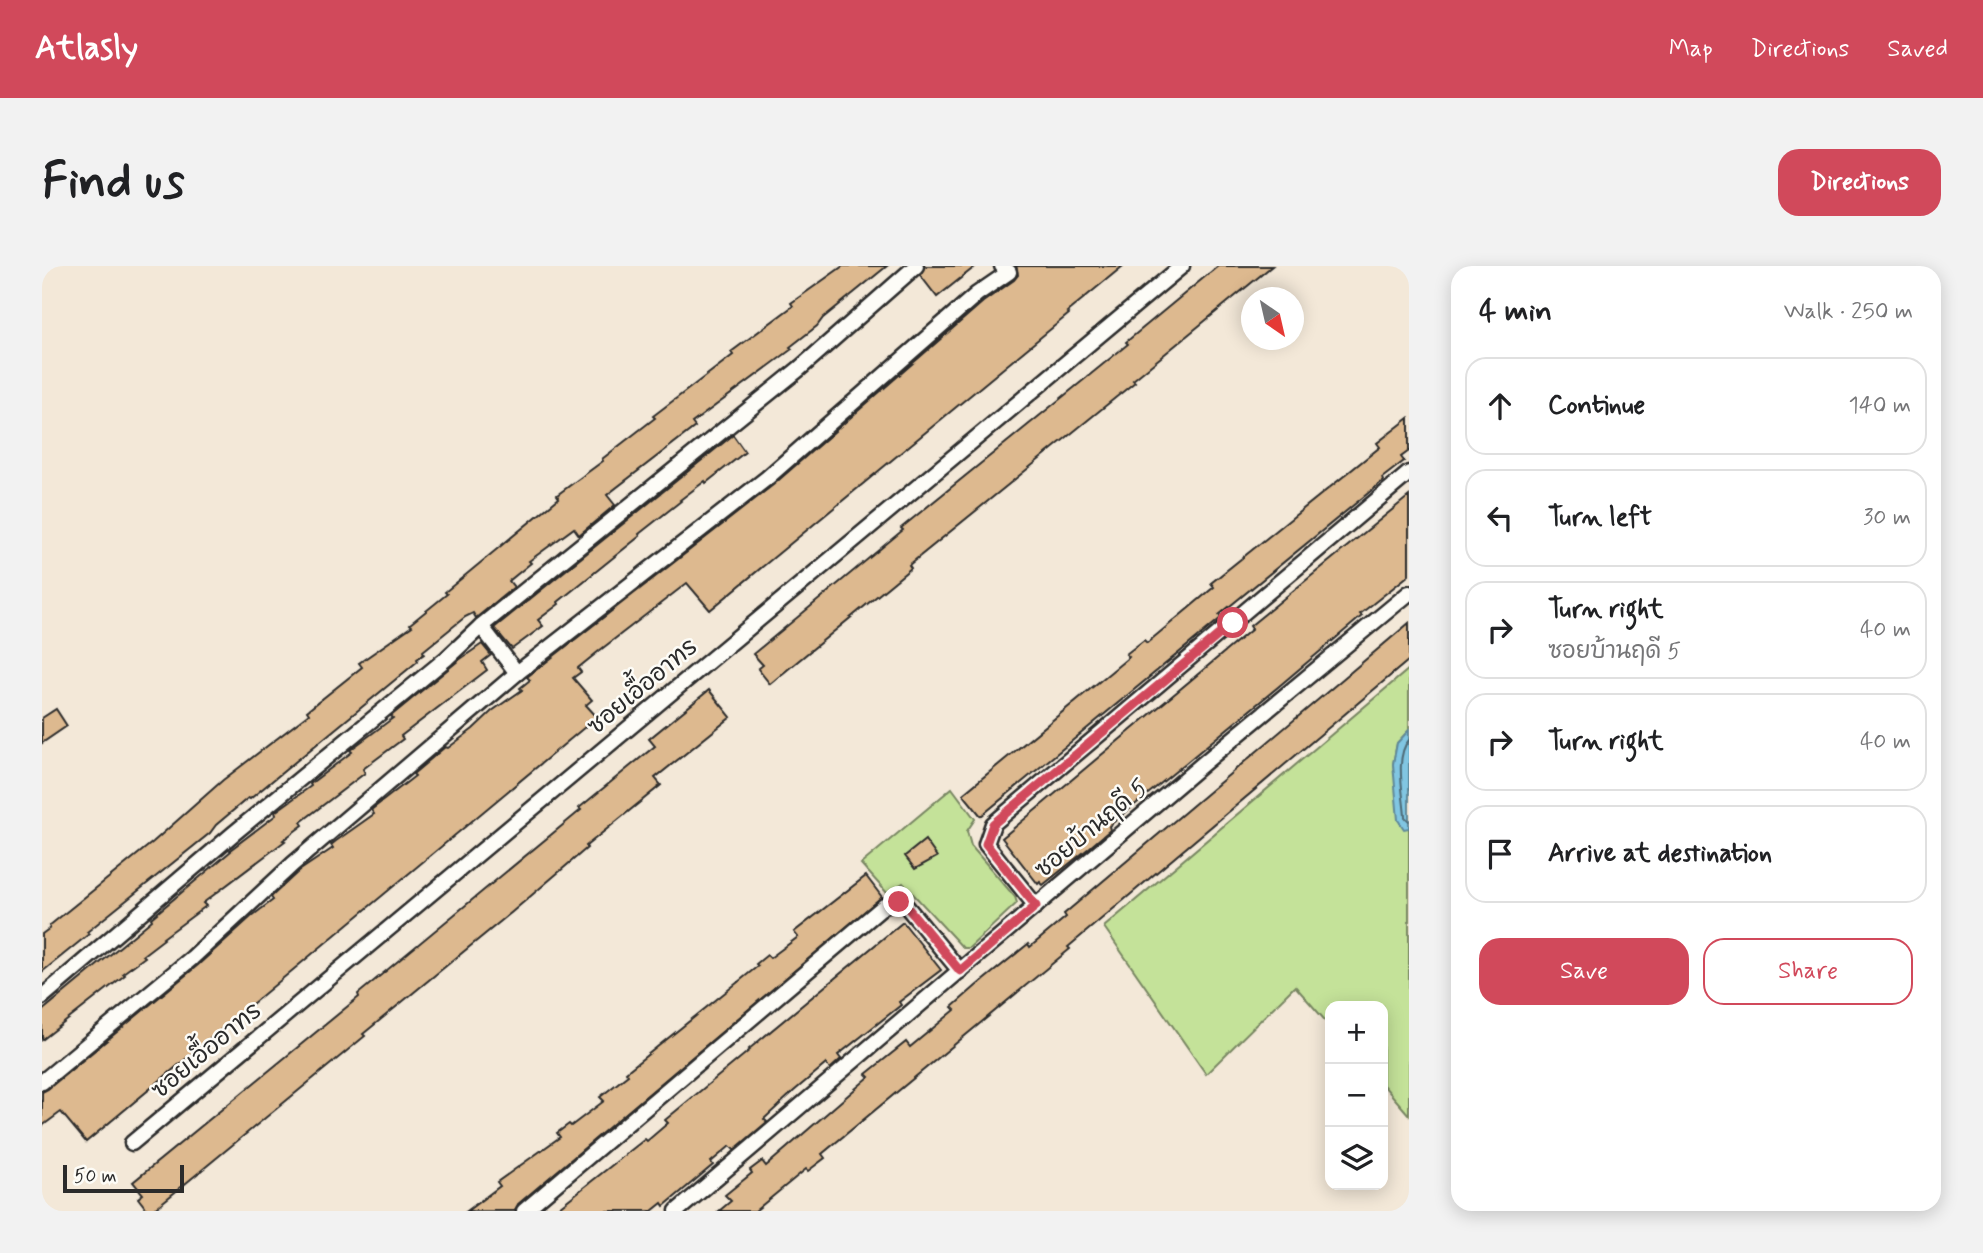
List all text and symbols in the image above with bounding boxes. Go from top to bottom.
text: Atlasly [35,27,138,71]
text: Map [1669,34,1713,65]
text: Directions [1751,34,1849,65]
text: Saved [1887,34,1948,65]
button: Directions [1778,149,1941,216]
text: Find us [42,150,185,215]
north arrow [1241,287,1304,350]
text: 4 min [1479,292,1552,331]
text: Walk · 250 m [1784,297,1913,327]
icon: ahead [1481,387,1519,425]
text: Continue [1548,389,1645,423]
text: 140 m [1848,391,1911,421]
icon: left [1481,499,1519,537]
text: Turn left [1548,501,1652,535]
text: 30 m [1863,503,1911,533]
text: Turn right [1548,593,1664,627]
route start [1217,607,1248,638]
icon: right [1481,611,1519,649]
text: 40 m [1860,615,1911,645]
street label: ซอยเอื้ออาทร [576,625,704,742]
text: ซอยบ้านฤดี 5 [1548,637,1681,667]
icon: right [1481,723,1519,761]
text: Turn right [1548,725,1664,759]
text: 40 m [1860,727,1911,757]
street label: ซอยบ้านฤดี 5 [1028,772,1155,885]
icon: arrive [1481,835,1519,873]
text: Arrive at destination [1548,837,1772,871]
route end [883,886,914,917]
button: Save [1479,938,1689,1005]
button: Share [1703,938,1913,1005]
street label: ซอยเอื้ออาทร [140,989,268,1106]
map controls [1325,1001,1388,1190]
button: + [1325,1001,1388,1064]
button: − [1325,1064,1388,1127]
button: layers [1325,1127,1388,1190]
scale bar [63,1162,184,1194]
text: 50 m [74,1164,117,1189]

